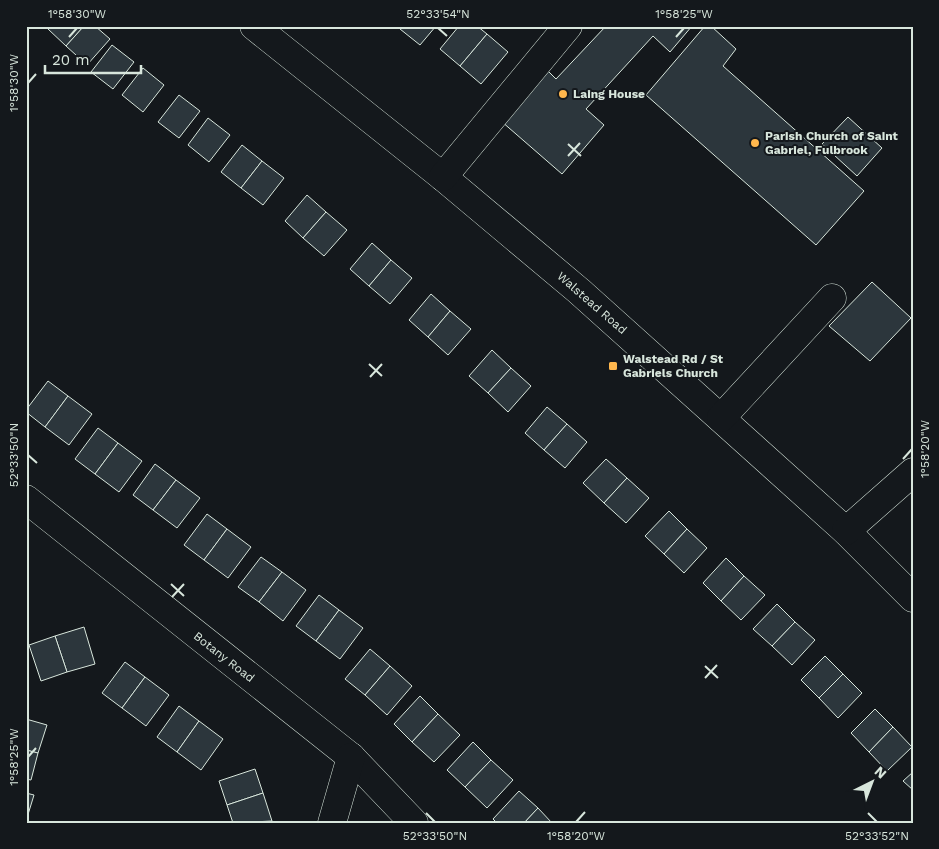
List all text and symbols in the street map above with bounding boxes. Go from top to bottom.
text: 1°58'30"W [48,7,107,21]
text: 52°33'54"N [406,7,470,21]
text: 1°58'25"W [655,7,713,21]
scale bar [45,42,141,74]
text: 20 m [52,51,90,69]
text: 1°58'30"W [7,53,21,112]
place label: Laing House [573,87,645,101]
marker: Laing House [557,88,569,100]
place label: Parish Church of Saint Gabriel, Fulbrook [765,129,899,157]
marker: Parish Church of Saint Gabriel, Fulbrook [749,137,761,149]
street label: Walstead Road [554,269,630,337]
place label: Walstead Rd / St Gabriels Church [623,352,724,380]
marker: Walstead Rd / St Gabriels Church [607,360,619,372]
text: 1°58'20"W [918,419,932,478]
text: 52°33'50"N [7,423,21,487]
street label: Botany Road [191,629,257,685]
text: 1°58'25"W [7,728,21,786]
north arrow [846,756,896,806]
text: N [871,763,890,782]
text: 52°33'50"N [403,829,467,843]
text: 1°58'20"W [547,829,606,843]
text: 52°33'52"N [845,829,909,843]

